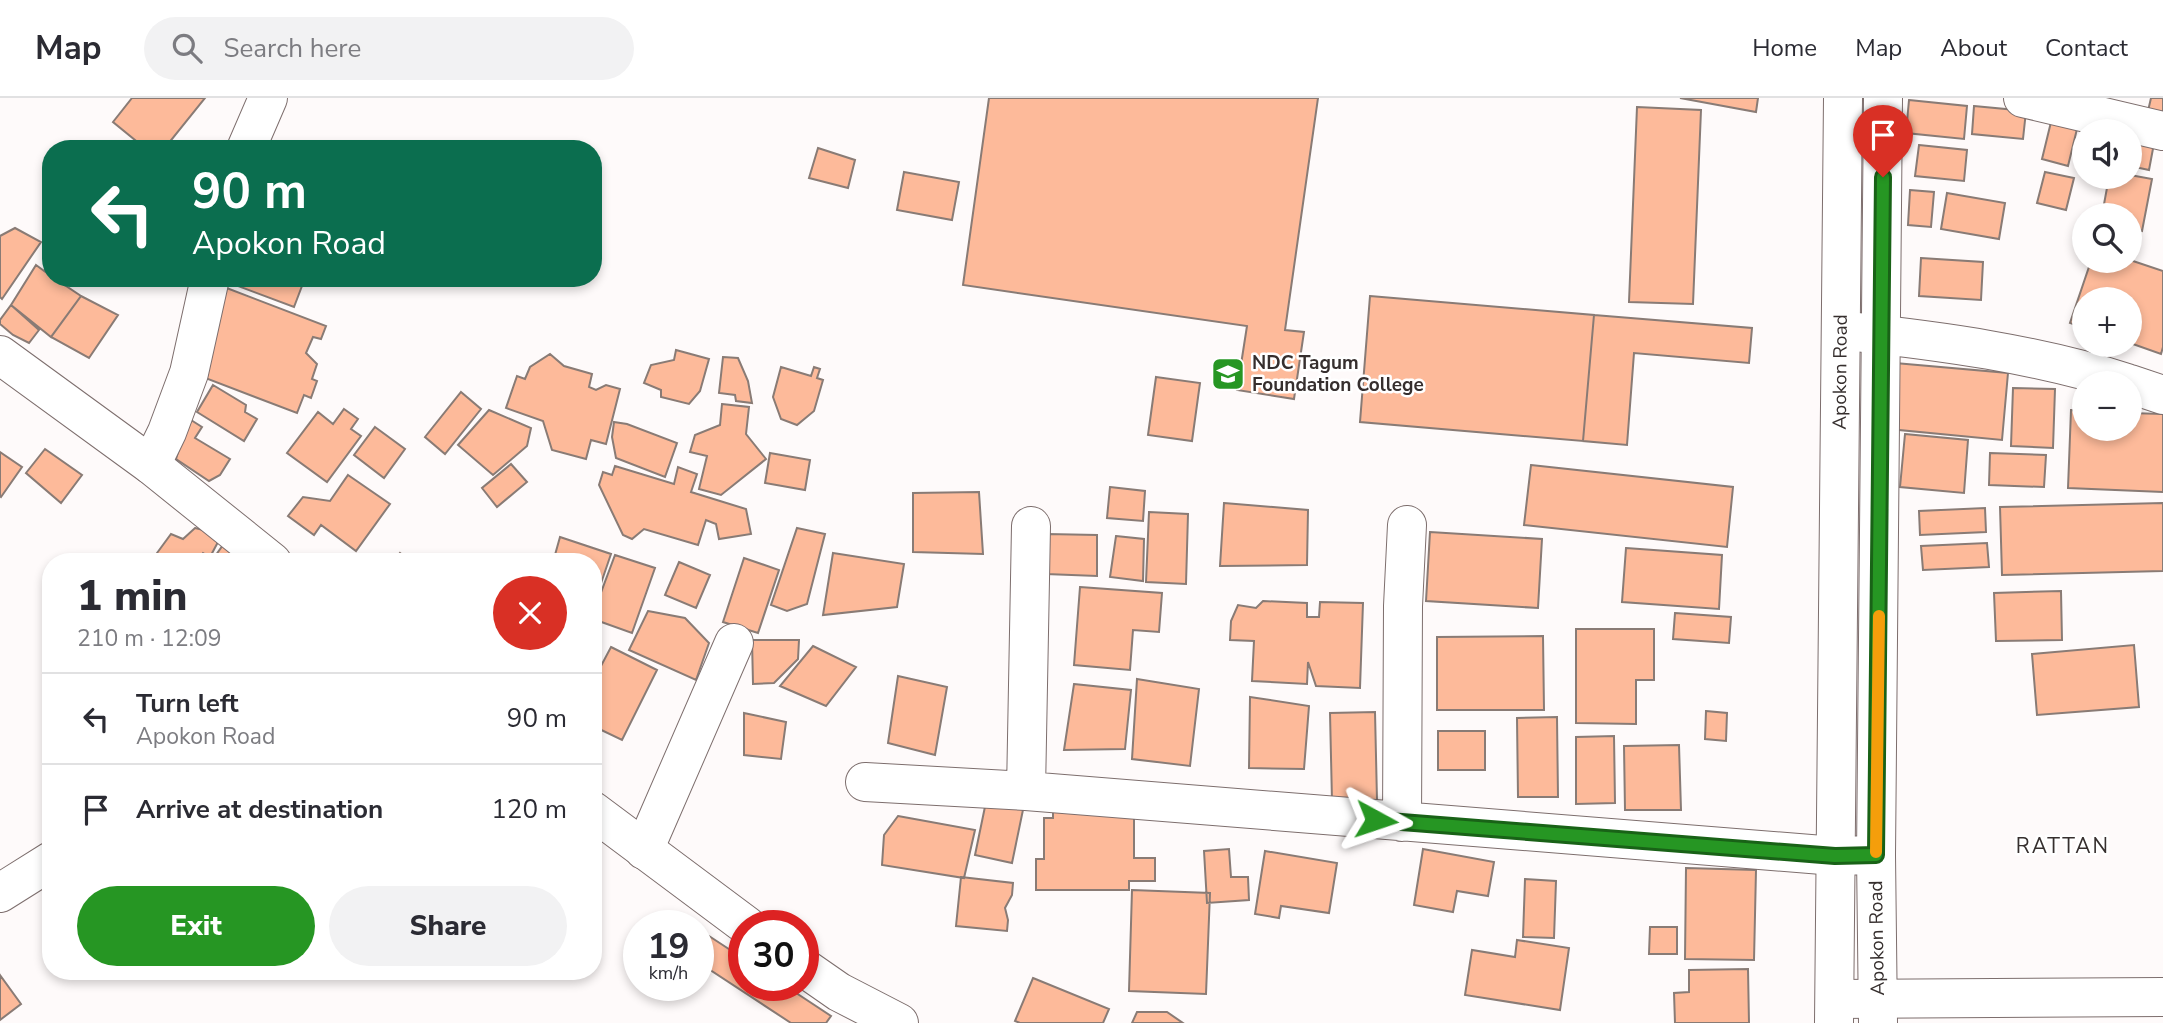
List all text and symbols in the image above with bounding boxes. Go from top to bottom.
search box [144,17,634,80]
text: Map [35,26,102,71]
icon: search [168,29,206,67]
text: Search here [224,31,361,66]
text: Home [1752,32,1817,64]
text: Map [1855,32,1902,64]
text: About [1940,32,2007,64]
text: Contact [2045,32,2128,64]
pin [1853,105,1913,177]
icon: arrive [1864,116,1902,154]
map controls [2072,119,2142,441]
button: sound [2072,119,2142,189]
text: 90 m [192,158,307,225]
icon: left [77,168,168,259]
button: search [2072,203,2142,273]
text: Apokon Road [192,222,386,265]
button: + [2072,287,2142,357]
street label: Apokon Road [1827,314,1854,430]
place label: NDC Tagum Foundation College [1252,350,1424,398]
school or university icon: NDC Tagum Foundation College [1209,355,1247,393]
button: − [2072,371,2142,441]
text: 1 min [77,568,187,625]
button: close [493,576,567,650]
text: 210 m · 12:09 [77,623,222,654]
text: Turn left [136,686,239,721]
icon: left [77,700,115,738]
text: 90 m [507,701,567,736]
text: Apokon Road [136,721,275,752]
position arrow [1339,783,1413,857]
icon: arrive [77,791,115,829]
text: Arrive at destination [136,792,383,827]
text: 120 m [491,792,567,827]
district label: RATTAN [2016,832,2110,860]
street label: Apokon Road [1863,880,1891,996]
button: Exit [77,886,315,966]
button: Share [329,886,567,966]
speed limit sign: 30 [728,910,819,1001]
text: 19 [647,923,690,970]
text: km/h [649,961,688,985]

